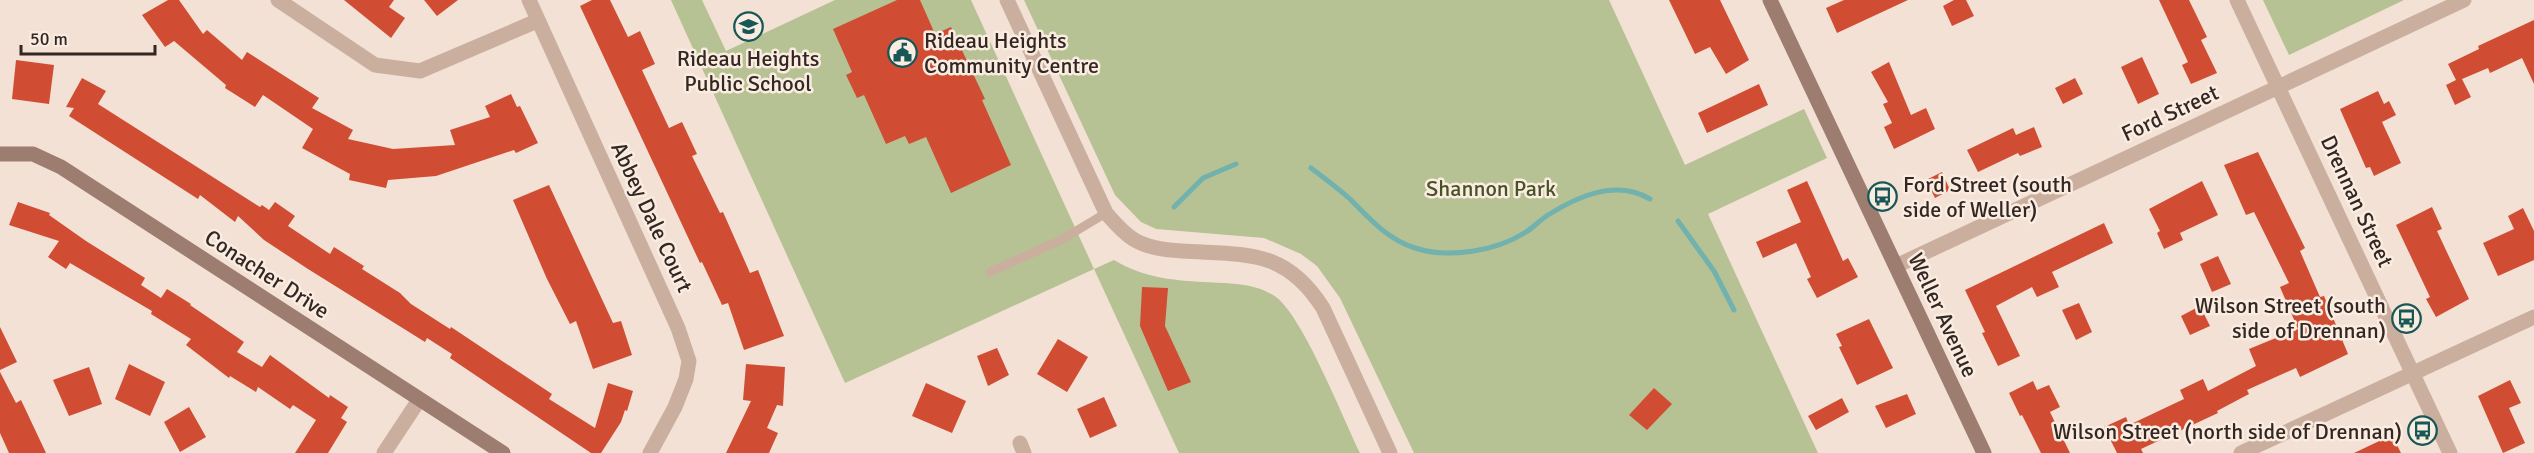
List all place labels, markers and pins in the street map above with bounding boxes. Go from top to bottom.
school or university icon: Rideau Heights Public School [732,10,764,42]
place label: Rideau Heights Community Centre [924,27,1099,79]
public building icon: Rideau Heights Community Centre [887,37,919,69]
place label: Rideau Heights Public School [677,45,819,97]
place label: Ford Street (south side of Weller) [1903,171,2072,223]
bus stop icon: Ford Street (south side of Weller) [1866,181,1898,213]
place label: Wilson Street (south side of Drennan) [2195,292,2386,344]
bus stop icon: Wilson Street (south side of Drennan) [2391,302,2423,334]
bus stop icon: Wilson Street (north side of Drennan) [2407,415,2439,447]
place label: Wilson Street (north side of Drennan) [2053,418,2402,445]

